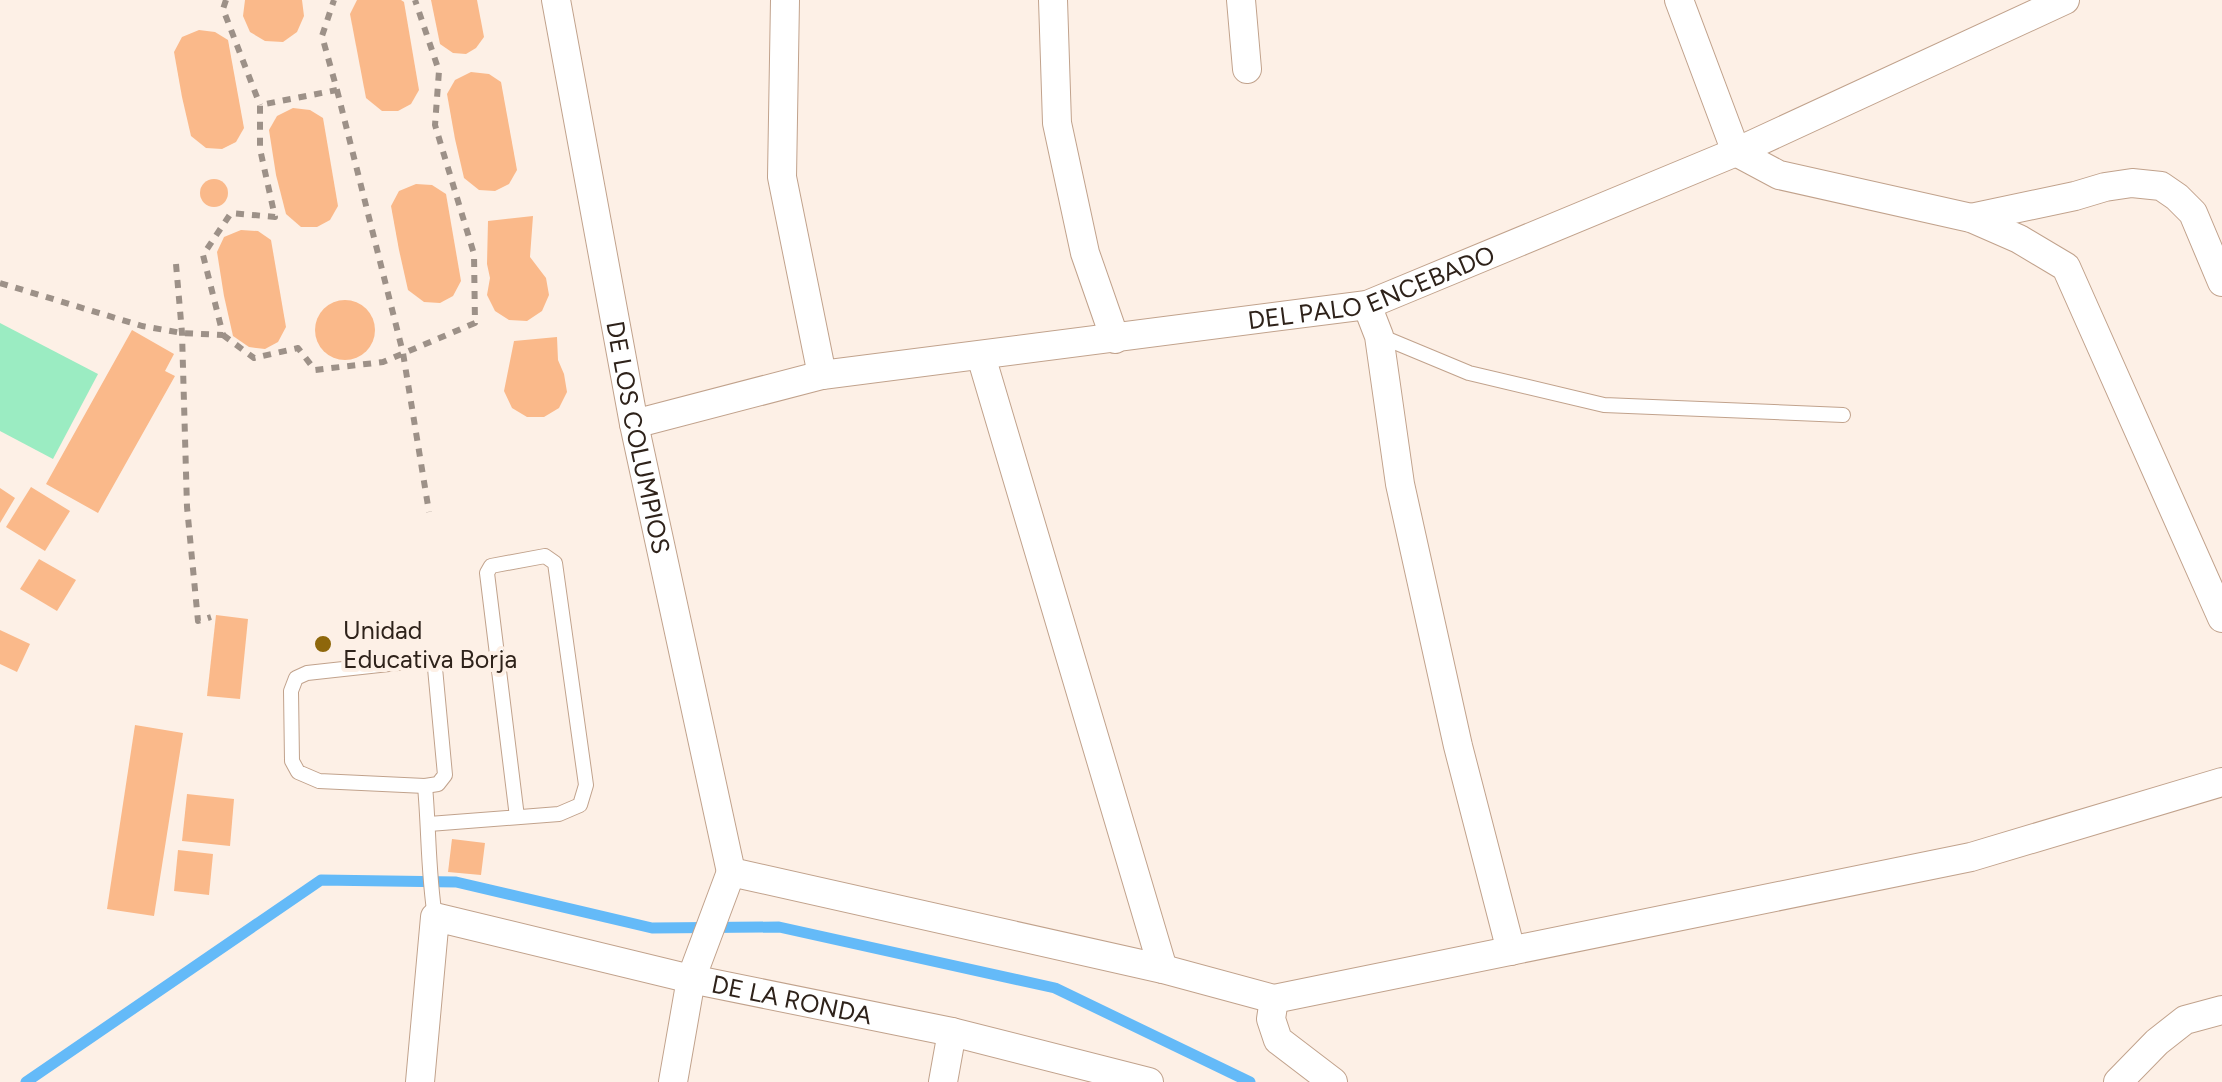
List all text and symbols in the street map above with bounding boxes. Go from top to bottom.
street label: DEL PALO ENCEBADO [1246,239,1499,335]
street label: DE LOS COLUMPIOS [600,318,677,557]
place label: Unidad Educativa Borja [343,615,517,674]
marker: Unidad Educativa Borja [312,633,334,655]
street label: DE LA RONDA [709,969,875,1030]

